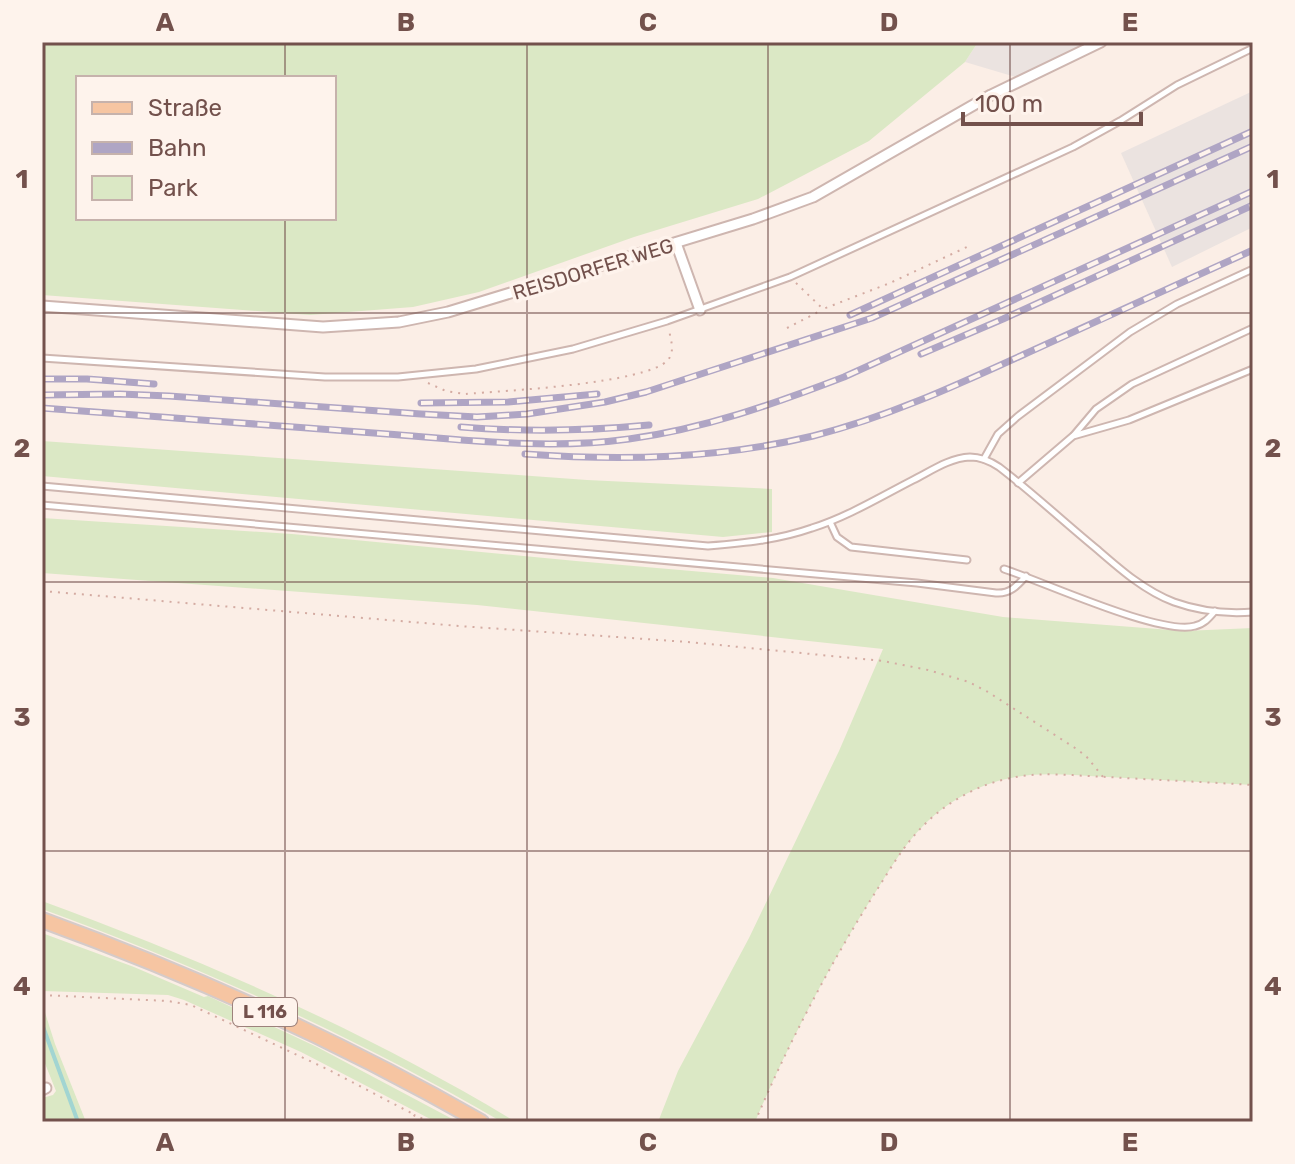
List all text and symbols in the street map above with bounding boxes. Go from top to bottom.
text: A [156,7,175,38]
text: B [397,7,415,38]
text: C [639,7,657,38]
text: D [880,7,898,38]
text: E [1122,7,1138,38]
legend [76,76,336,220]
scale bar [963,76,1141,126]
text: 100 m [975,90,1043,118]
text: Straße [148,94,222,122]
text: Bahn [148,134,206,162]
text: 1 [16,164,28,195]
text: 1 [1267,164,1279,195]
text: Park [148,174,199,202]
street label: REISDORFER WEG [510,233,676,305]
text: 2 [14,433,30,464]
text: 2 [1265,433,1281,464]
text: 3 [13,702,31,733]
text: 3 [1264,702,1282,733]
text: 4 [13,971,31,1002]
text: 4 [1264,971,1282,1002]
road number: L 116 [233,998,297,1026]
text: A [156,1127,175,1158]
text: B [397,1127,415,1158]
text: C [639,1127,657,1158]
text: D [880,1127,898,1158]
text: E [1122,1127,1138,1158]

